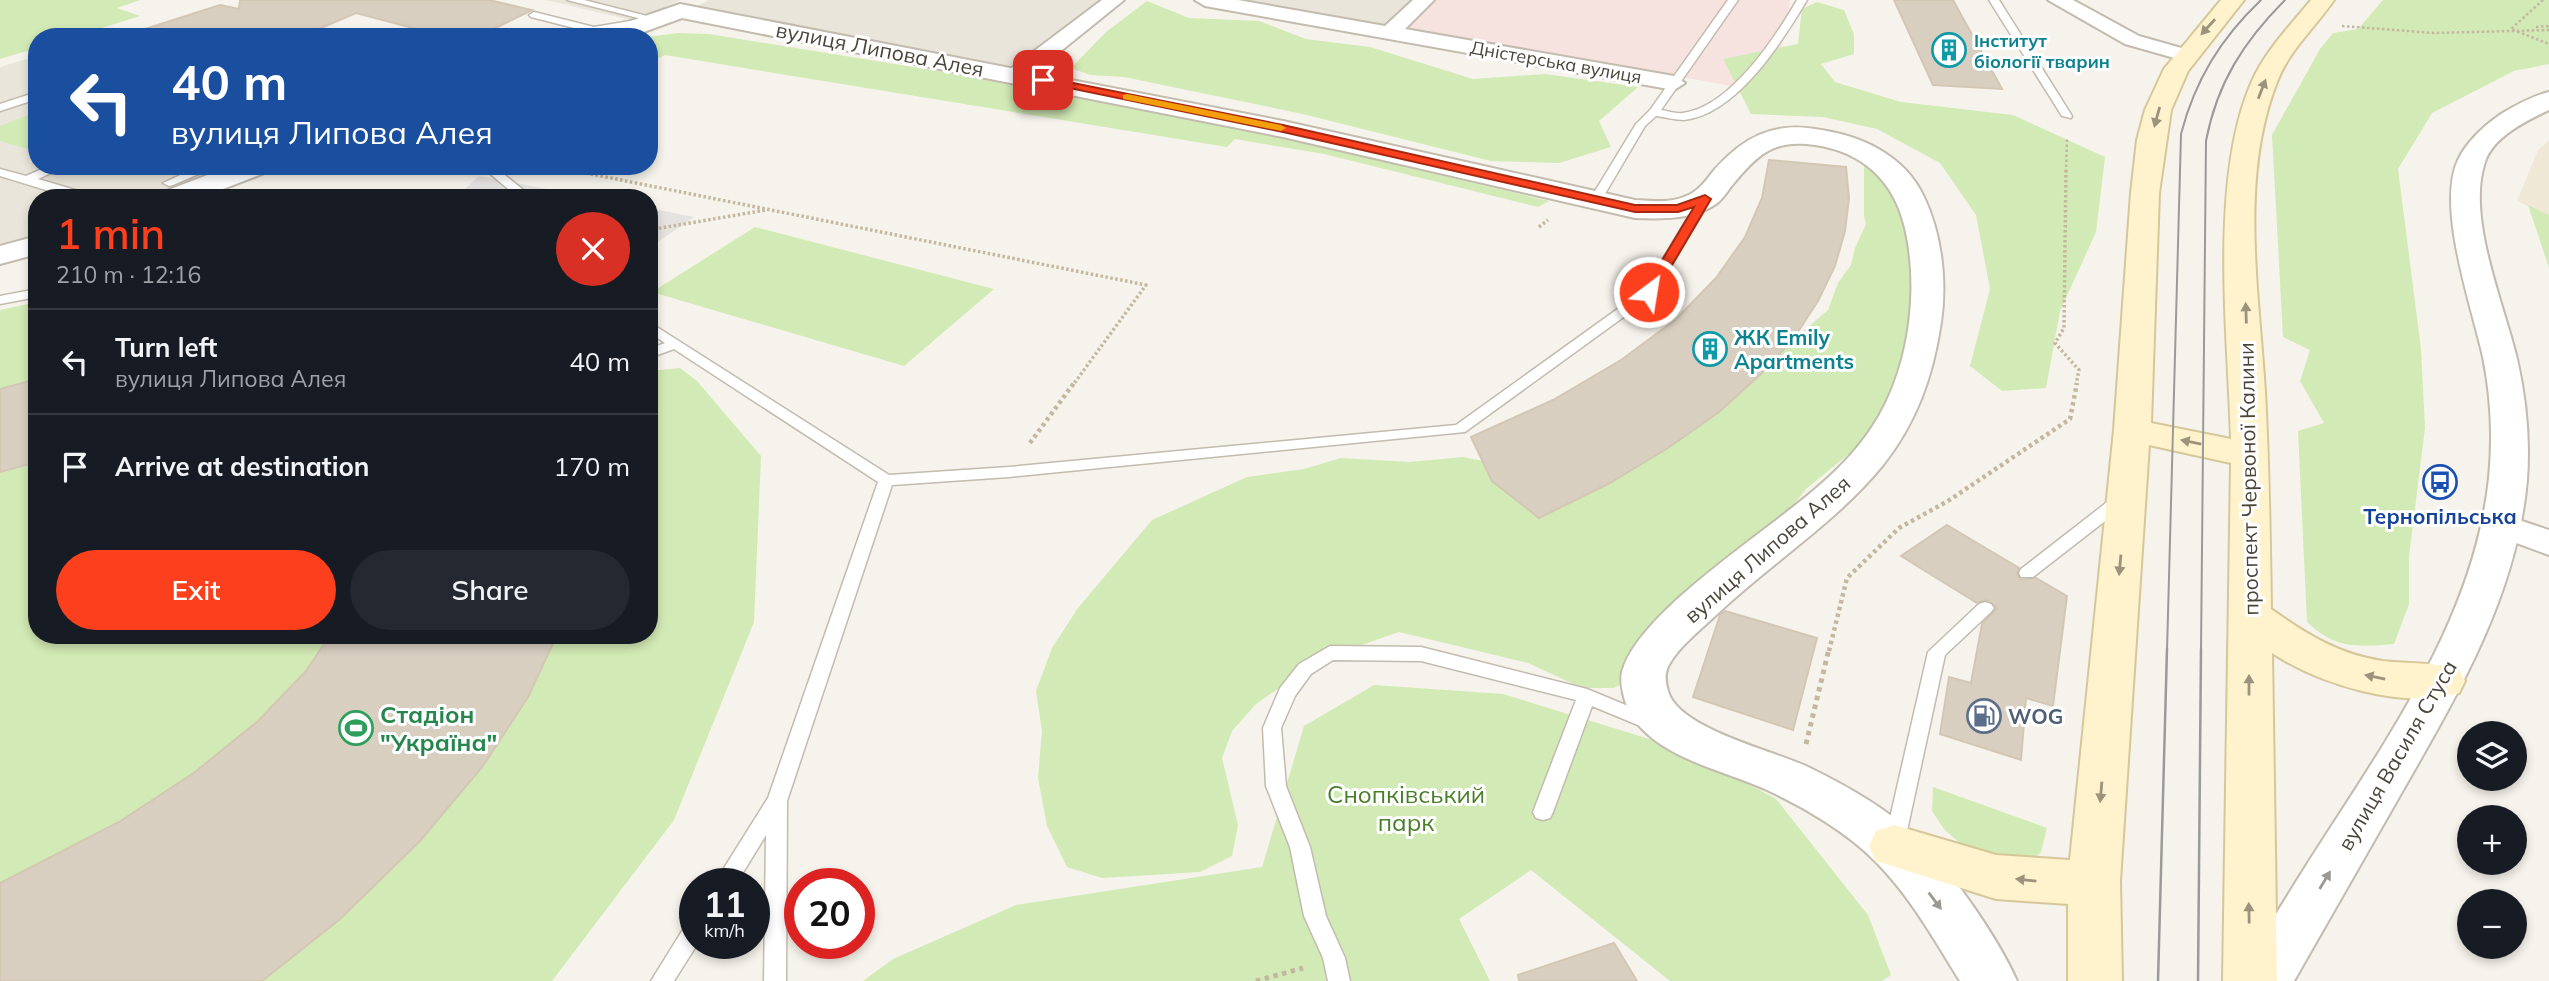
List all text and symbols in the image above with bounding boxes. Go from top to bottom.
street label: вулиця Липова Алея [774,16,986,82]
one-way arrow [2201,18,2217,35]
place label: Інститут біології тварин [1974,29,2110,73]
building icon: Інститут біології тварин [1930,31,1968,69]
street label: Дністерська вулиця [1469,36,1643,88]
pin [1013,50,1073,110]
text: 40 m [171,51,287,112]
icon: left [56,56,147,147]
icon: arrive [1024,61,1062,99]
one-way arrow [2257,78,2268,99]
one-way arrow [2151,106,2162,128]
text: вулиця Липова Алея [171,112,493,152]
text: 1 min [56,207,165,260]
button: close [556,212,630,286]
position arrow [1612,255,1686,329]
text: 210 m · 12:16 [56,260,201,289]
one-way arrow [2240,302,2252,324]
place label: ЖК Emily Apartments [1734,324,1854,374]
building icon: ЖК Emily Apartments [1691,330,1729,368]
text: Turn left [115,331,217,364]
street label: проспект Червоної Калини [2233,342,2263,616]
icon: left [56,343,94,381]
text: 40 m [569,345,630,378]
text: вулиця Липова Алея [115,364,346,393]
one-way arrow [2180,436,2202,447]
icon: arrive [56,448,94,486]
text: Arrive at destination [115,450,370,483]
text: 170 m [554,450,630,483]
bus stop icon: Тернопільська [2421,463,2459,501]
street label: вулиця Липова Алея [1679,470,1855,628]
place label: Тернопільська [2363,503,2517,529]
button: Exit [56,550,336,630]
button: Share [350,550,630,630]
one-way arrow [2114,554,2125,576]
street label: вулиця Василя Стуса [2332,655,2462,855]
one-way arrow [2364,672,2386,683]
one-way arrow [2243,674,2255,696]
fuel station icon: WOG [1965,697,2003,735]
place label: Стадіон "Україна" [380,699,497,757]
place label: WOG [2008,703,2063,729]
sports icon: Стадіон "Україна" [337,709,375,747]
map controls [2457,721,2527,959]
button: layers [2457,721,2527,791]
park label: Снопківський парк [1327,779,1485,837]
one-way arrow [2095,781,2106,803]
button: + [2457,805,2527,875]
speed limit sign: 20 [784,868,875,959]
one-way arrow [2319,871,2331,890]
one-way arrow [2015,875,2037,886]
text: 11 [703,882,746,926]
button: − [2457,889,2527,959]
one-way arrow [1928,891,1943,909]
one-way arrow [2243,902,2255,924]
text: km/h [704,919,745,942]

